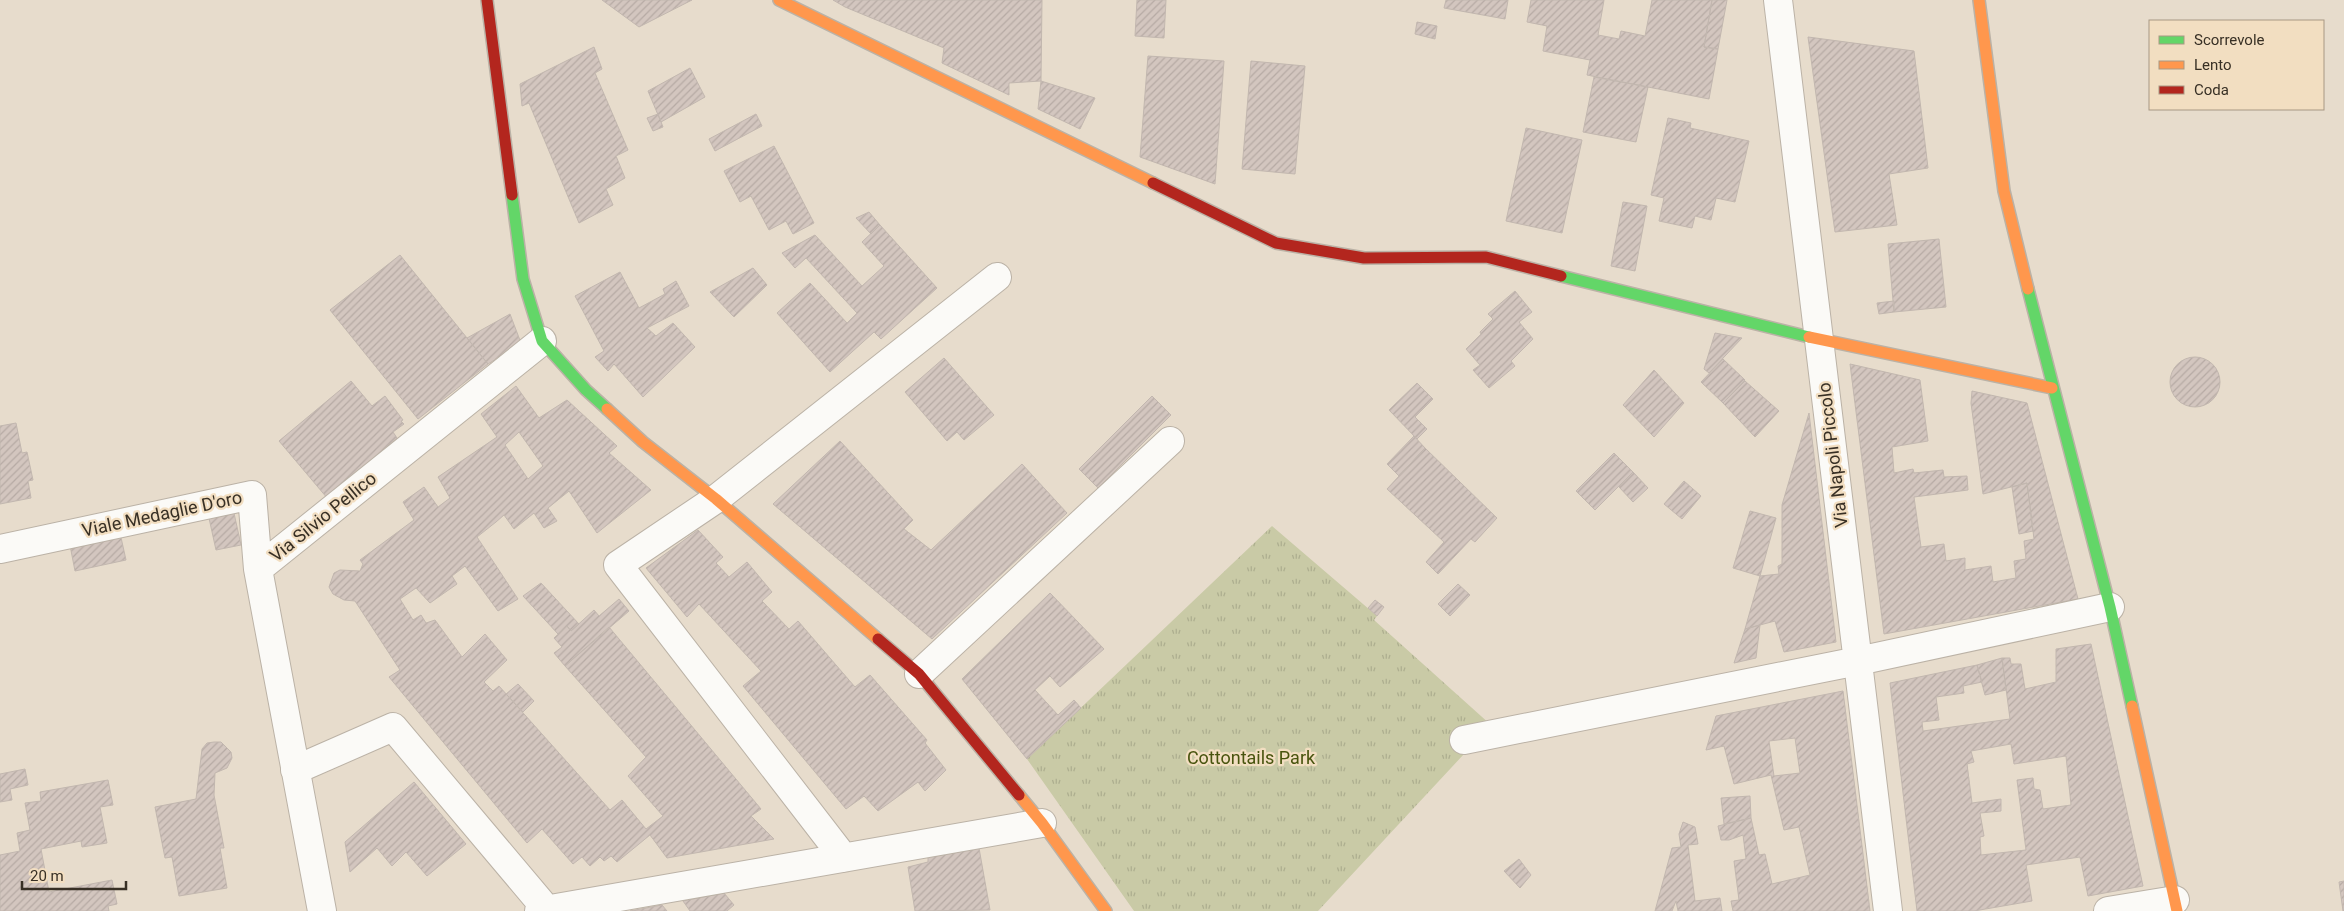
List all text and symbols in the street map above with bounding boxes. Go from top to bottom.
legend [2149,20,2324,110]
text: Scorrevole [2194,31,2265,49]
text: Lento [2194,56,2232,74]
text: Coda [2194,81,2229,99]
street label: Via Napoli Piccolo [1813,381,1852,529]
street label: Via Silvio Pellico [265,467,380,566]
street label: Viale Medaglie D'oro [80,486,244,541]
park label: Cottontails Park [1187,747,1316,768]
scale bar [22,858,126,890]
text: 20 m [30,867,64,885]

